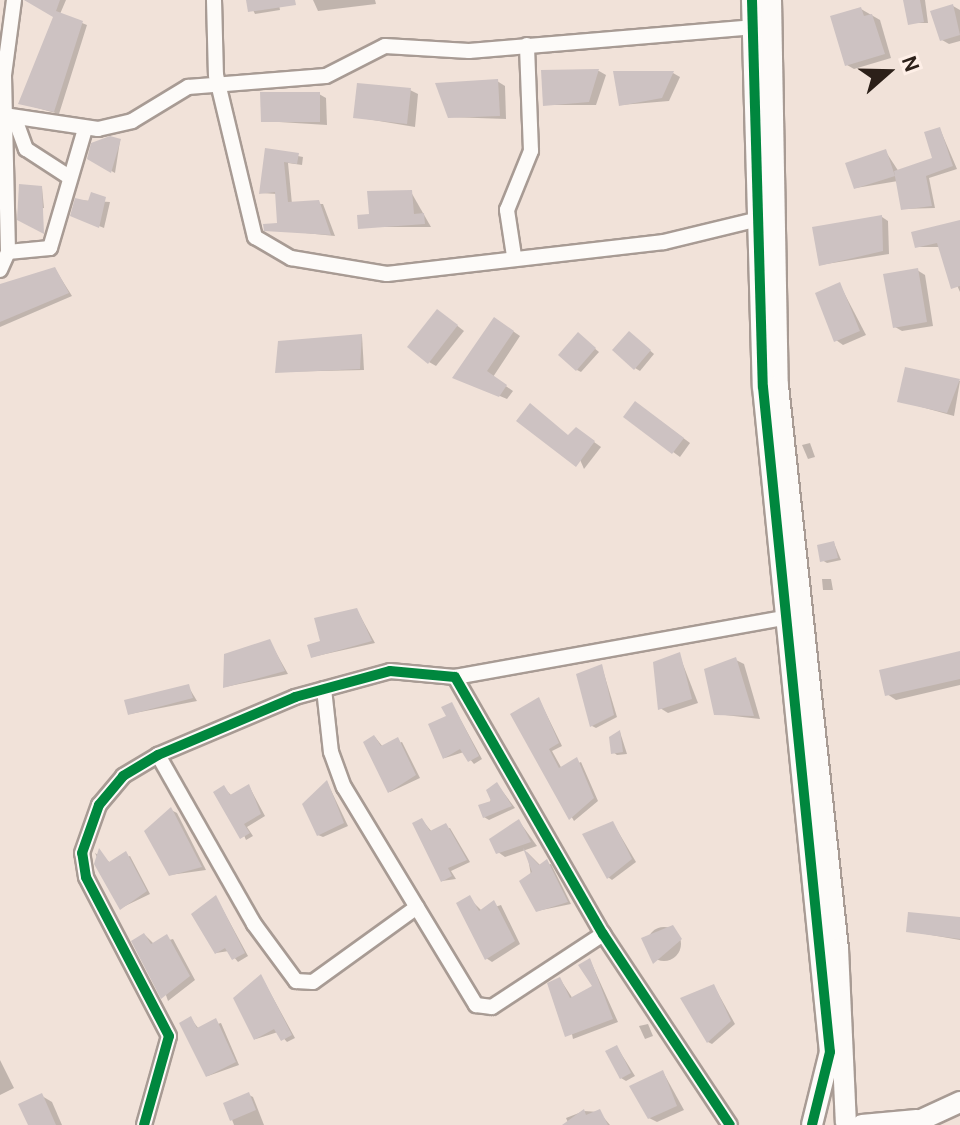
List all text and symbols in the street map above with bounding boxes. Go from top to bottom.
north arrow [848,32,928,112]
text: N [896,52,925,76]

